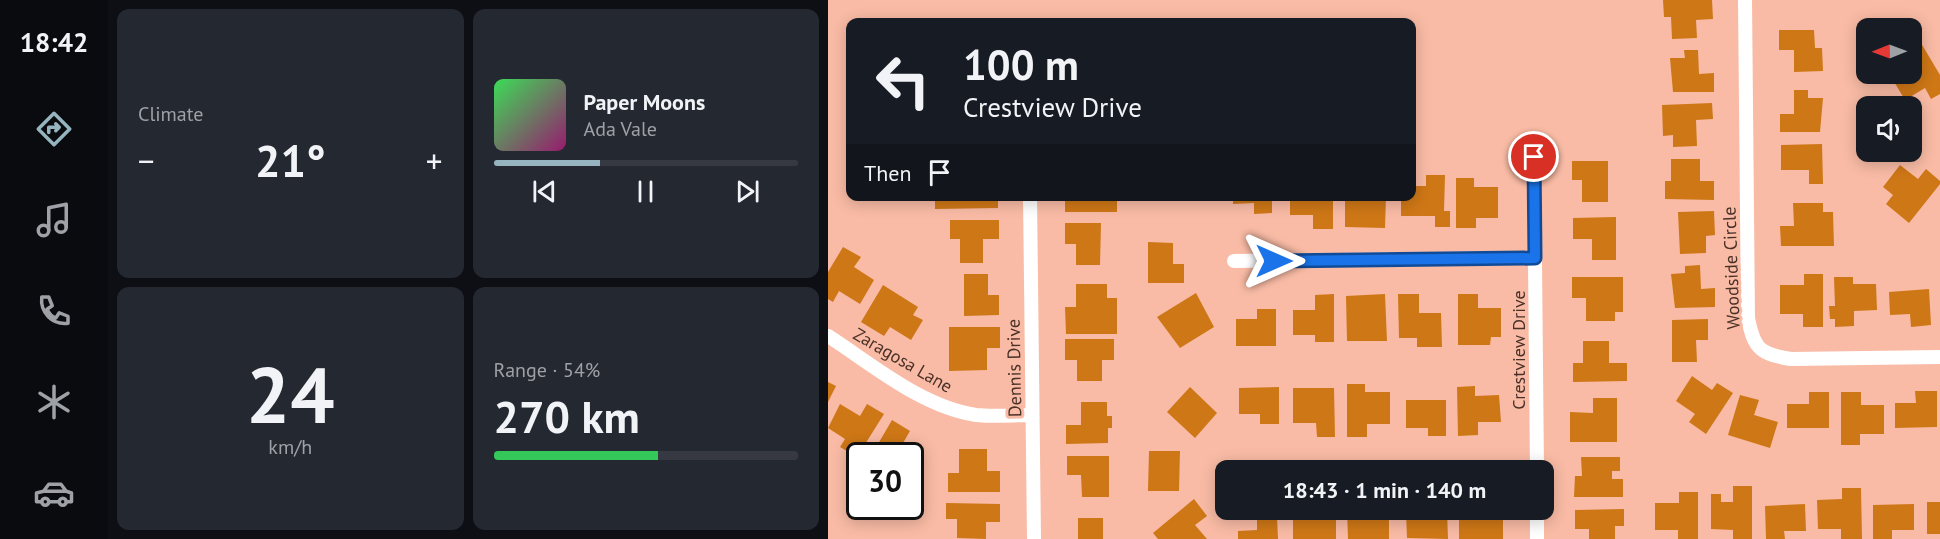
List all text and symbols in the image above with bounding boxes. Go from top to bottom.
north arrow [1856,18,1922,84]
map controls [1856,18,1922,162]
text: 18:42 [20,25,88,59]
text: 100 m [963,37,1079,92]
icon: left [864,42,942,120]
text: Paper Moons [584,88,705,116]
text: Crestview Drive [963,90,1142,124]
button: sound [1856,96,1922,162]
text: Climate [138,101,204,127]
icon: directions [33,108,75,150]
text: Ada Vale [584,116,657,142]
text: 21° [255,131,326,189]
pin [1508,131,1559,182]
text: − [138,139,155,182]
text: + [426,139,442,182]
icon: arrive [1517,140,1550,173]
icon: arrive [923,156,956,189]
text: Then [864,159,911,187]
icon: previous [528,175,561,208]
icon: pause [629,175,662,208]
icon: next [731,175,764,208]
icon: music [33,199,75,241]
street label: Woodside Circle [1717,206,1745,330]
position arrow [1242,229,1306,293]
icon: phone [33,290,75,332]
street label: Crestview Drive [1507,290,1530,410]
street label: Dennis Drive [1002,319,1026,417]
street label: Zaragosa Lane [849,322,957,398]
text: 24 [246,344,334,445]
text: Range · 54% [494,357,600,383]
icon: climate [33,381,75,423]
text: 270 km [494,387,640,445]
text: km/h [268,434,312,460]
speed limit sign: 30 [846,442,924,520]
icon: car [33,472,75,514]
text: 18:43 · 1 min · 140 m [1283,476,1486,504]

